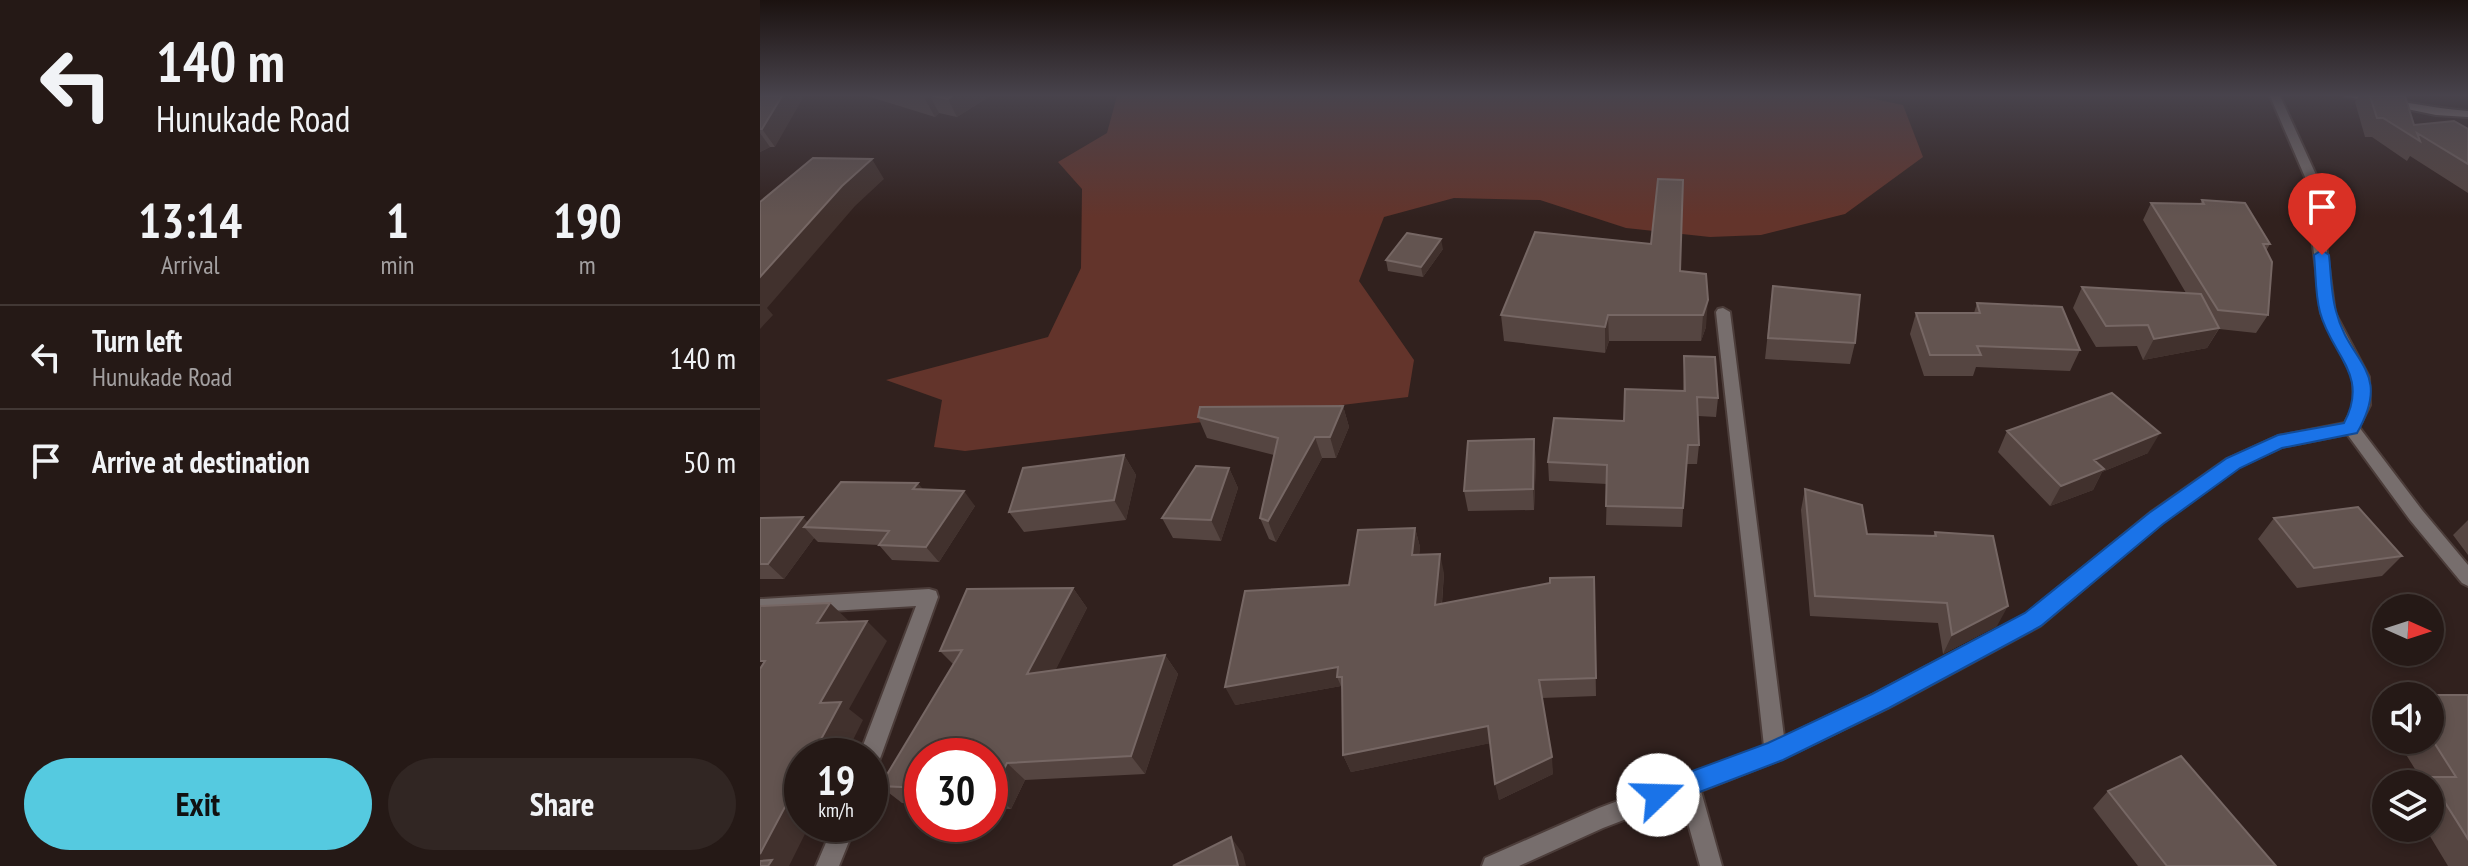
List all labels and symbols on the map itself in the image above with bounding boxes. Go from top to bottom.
pin [2288,173,2356,255]
north arrow [2372,594,2444,666]
speed limit sign: 30 [904,738,1008,842]
position arrow [1616,753,1700,837]

